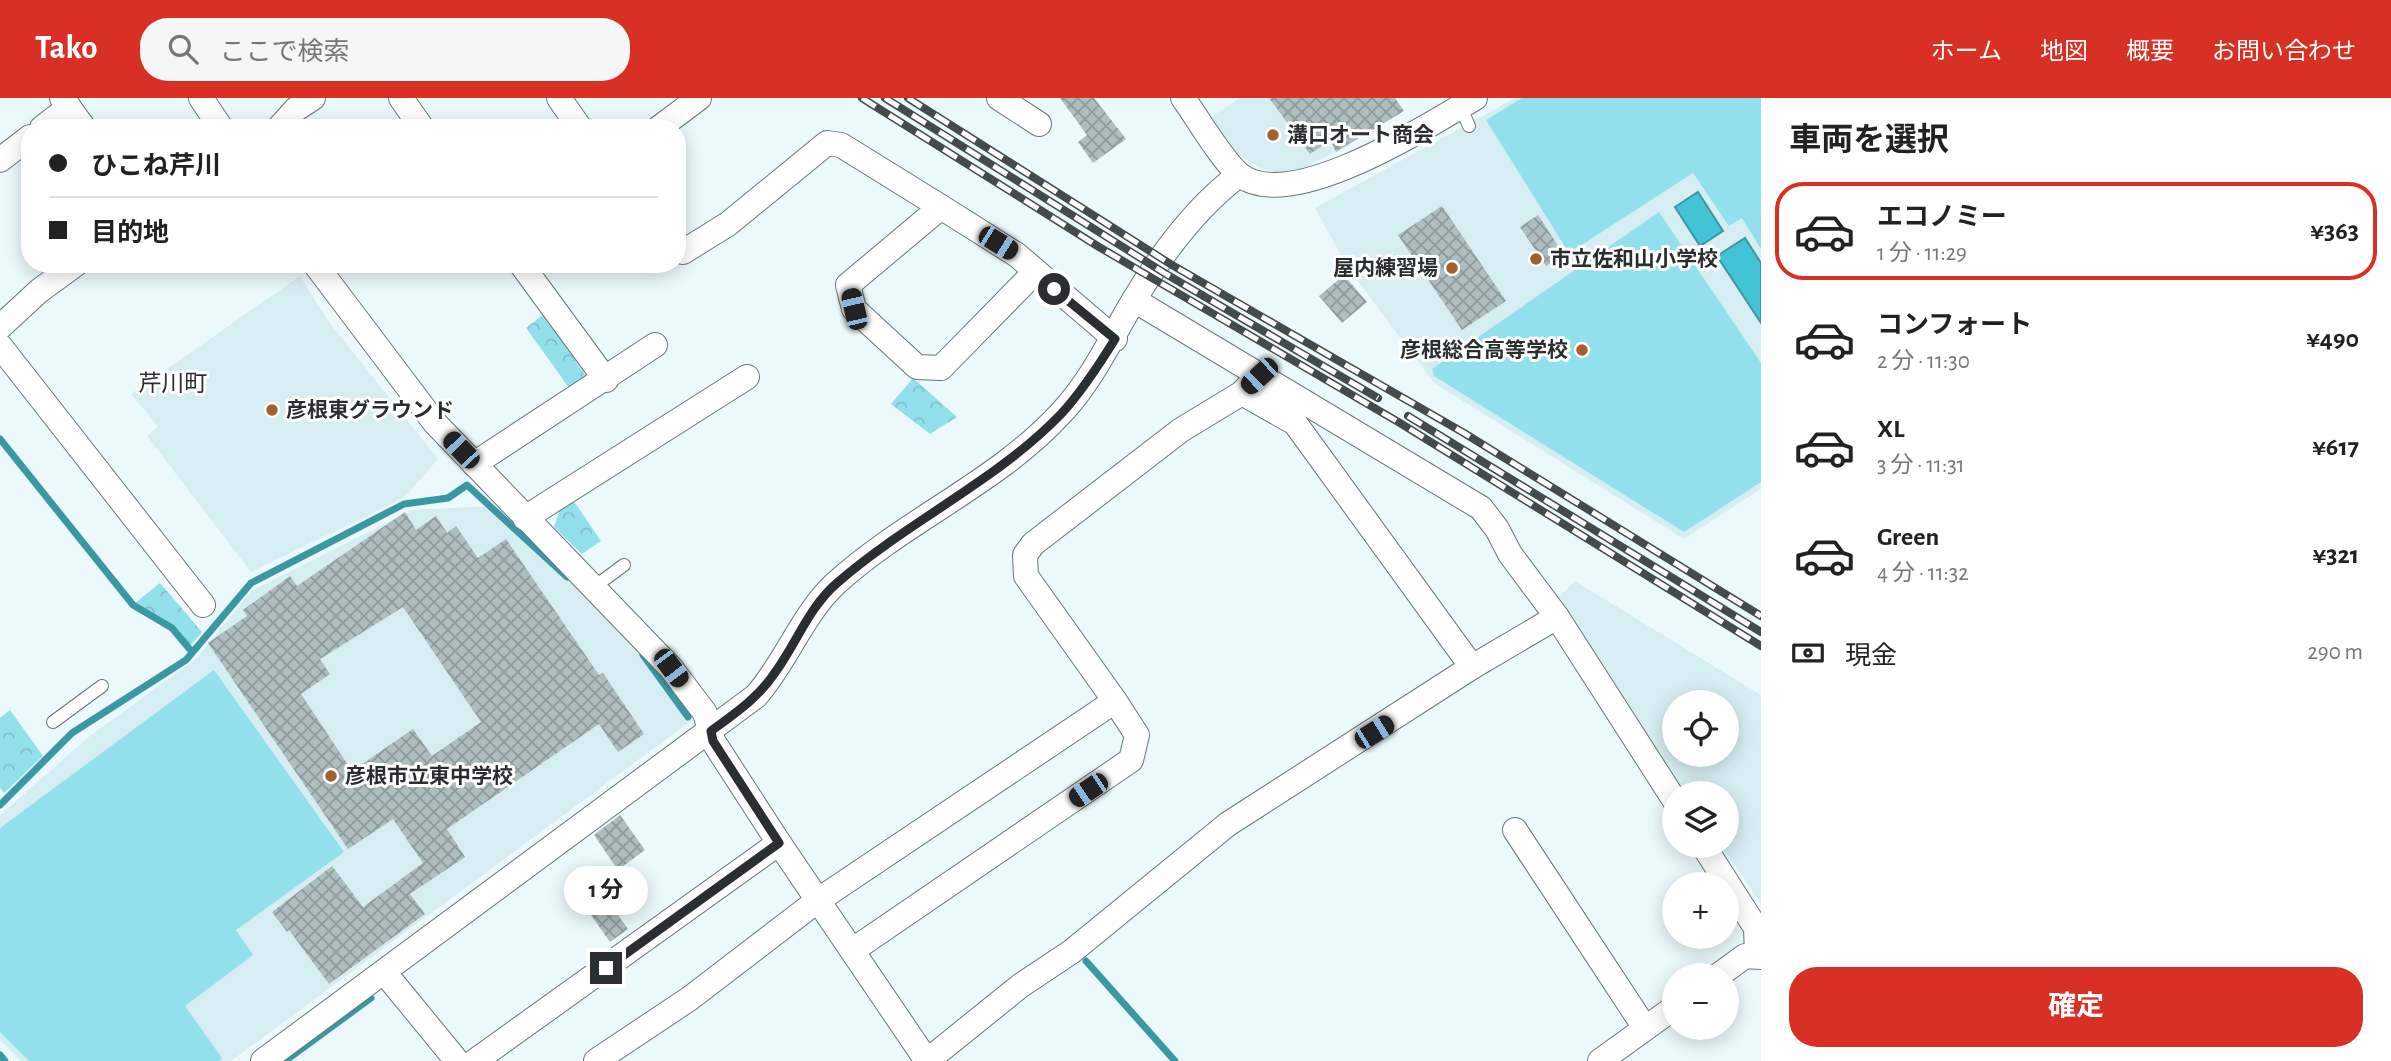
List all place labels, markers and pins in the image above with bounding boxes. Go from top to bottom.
place label: 溝口オート商会 [1287,124,1434,146]
marker: 溝口オート商会 [1265,127,1281,143]
place label: 市立佐和山小学校 [1550,248,1718,270]
marker: 市立佐和山小学校 [1528,251,1544,267]
place label: 屋内練習場 [1333,257,1438,279]
marker: 屋内練習場 [1444,260,1460,276]
place label: 彦根総合高等学校 [1400,339,1568,361]
marker: 彦根総合高等学校 [1574,342,1590,358]
place label: 彦根東グラウンド [286,399,454,421]
marker: 彦根東グラウンド [264,402,280,418]
place label: 彦根市立東中学校 [345,765,513,787]
marker: 彦根市立東中学校 [323,768,339,784]

